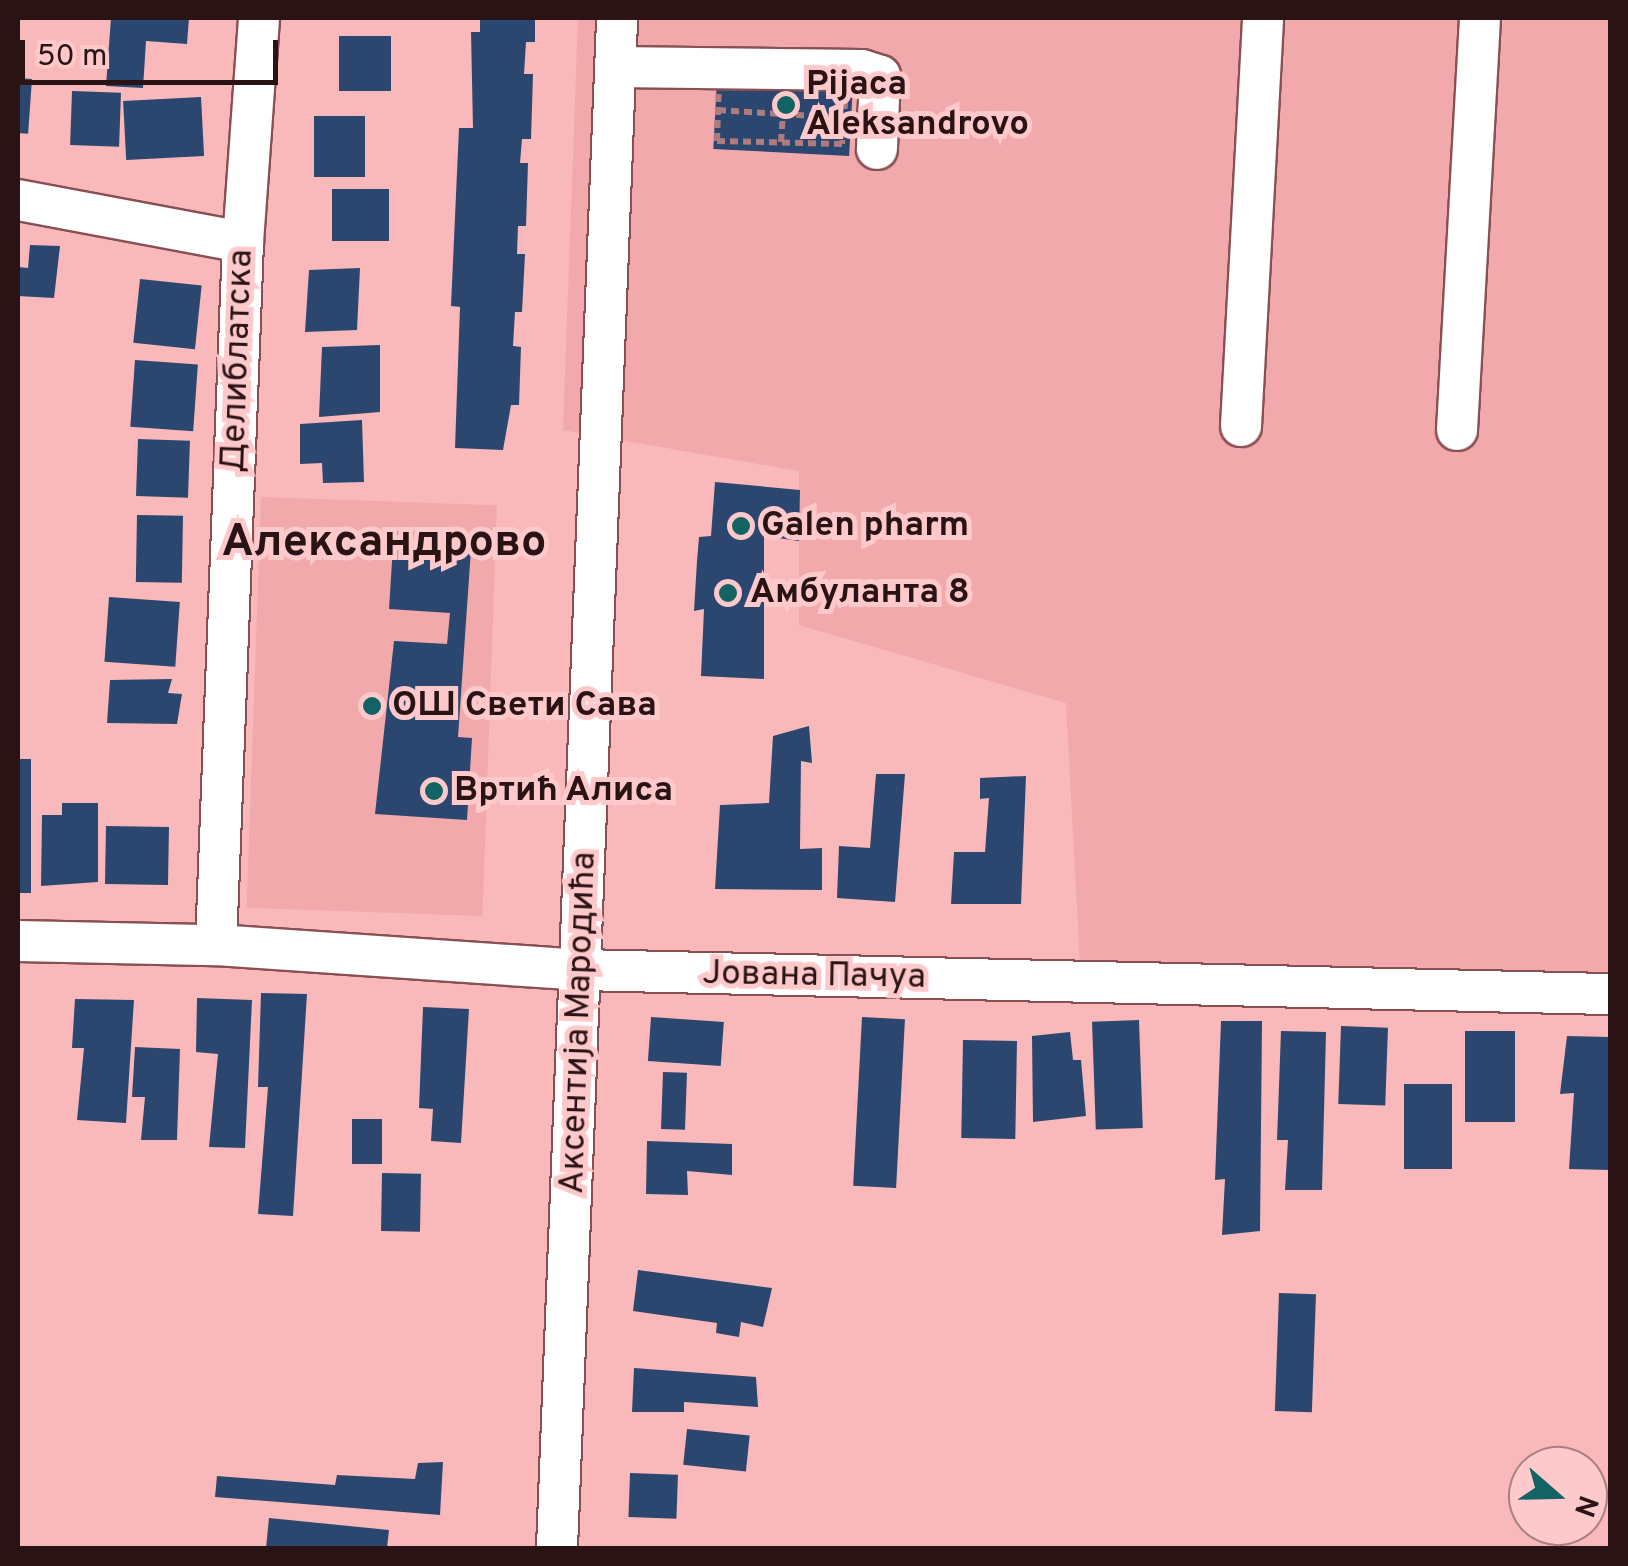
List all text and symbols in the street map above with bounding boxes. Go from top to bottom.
scale bar [25,20,282,82]
text: 50 m [37,39,107,76]
place label: Pijaca Aleksandrovo [806,64,1029,146]
marker: Pijaca Aleksandrovo [775,94,797,116]
street label: Делиблатска [213,249,263,473]
place label: Galen pharm [761,505,969,547]
marker: Galen pharm [730,515,752,537]
district label: Александрово [222,517,546,571]
place label: Амбуланта 8 [750,572,970,614]
marker: Амбуланта 8 [715,580,741,606]
place label: ОШ Свети Сава [392,685,657,727]
marker: ОШ Свети Сава [361,695,383,717]
place label: Вртић Алиса [454,770,674,812]
marker: Вртић Алиса [423,780,445,802]
street label: Аксентија Мародића [552,851,606,1195]
street label: Јована Пачуа [702,953,926,999]
north arrow [1508,1446,1608,1546]
text: N [1564,1490,1605,1521]

